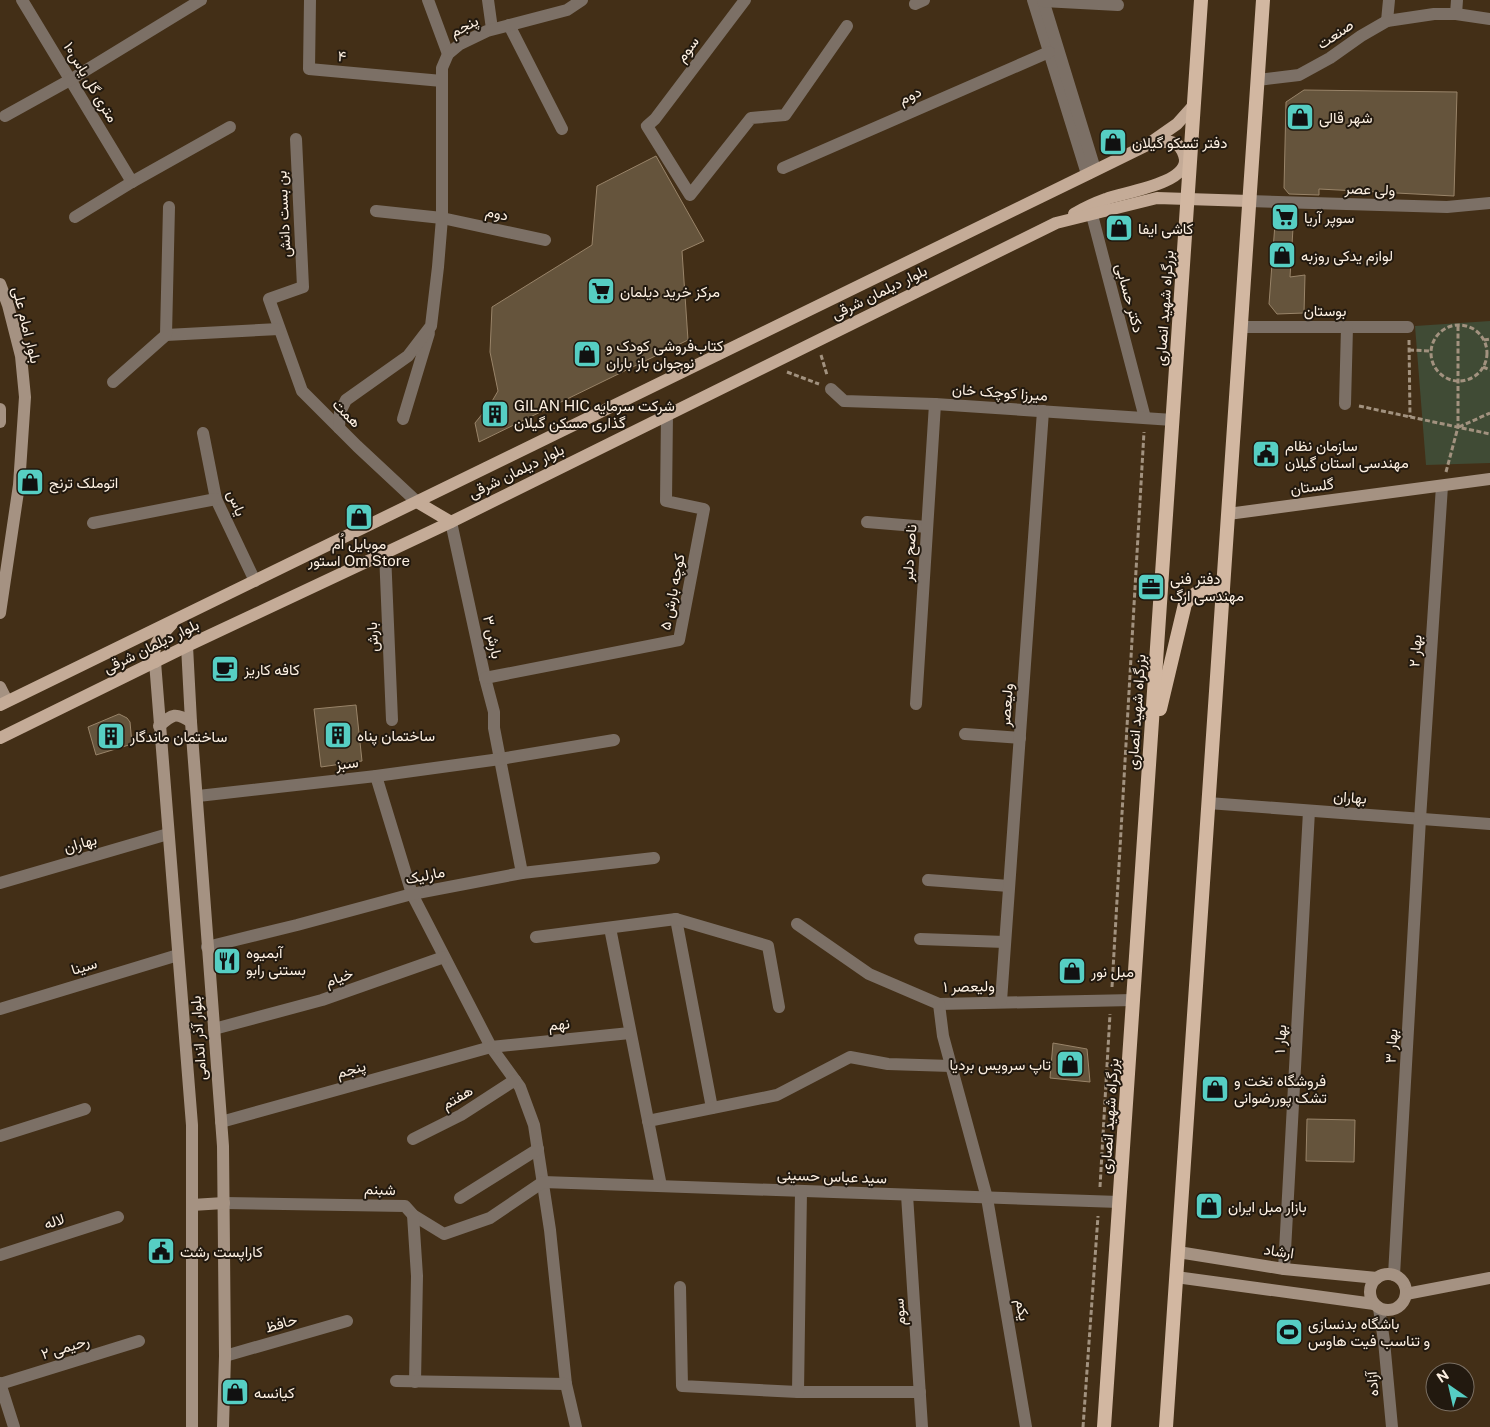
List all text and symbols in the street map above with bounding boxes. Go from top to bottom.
street label: پنجم [447,12,482,42]
street label: صنعت [1314,16,1356,52]
street label: سوم [672,33,704,66]
street label: ۱۰متری گل یاس [59,39,122,126]
street label: ۴ [337,47,347,65]
street label: دوم [896,83,925,109]
shop icon: شهر قالی [1285,102,1315,132]
place label: شهر قالی [1319,109,1373,128]
shop icon: دفتر تسکو گیلان [1098,127,1128,157]
place label: دفتر تسکو گیلان [1132,134,1227,152]
street label: بن بست دانش [272,170,296,258]
street label: ولی عصر [1343,180,1396,200]
street label: دوم [484,202,510,226]
supermarket icon: سوپر آریا [1270,202,1300,232]
place label: سوپر آریا [1304,209,1355,228]
shop icon: کاشی ایفا [1104,213,1134,243]
place label: کاشی ایفا [1138,220,1194,239]
shop icon: لوازم یدکی روزبه [1267,240,1297,270]
place label: لوازم یدکی روزبه [1301,247,1393,266]
street label: بزرگراه شهید انصاری [1151,250,1179,367]
street label: بلوار دیلمان شرقی [828,262,930,324]
street label: دکتر حسابی [1111,262,1147,335]
supermarket icon: مرکز خرید دیلمان [586,276,616,306]
place label: مرکز خرید دیلمان [620,283,720,301]
street label: بلوار امام علی [7,285,45,366]
street label: بوستان [1304,302,1346,320]
place label: کتاب‌فروشی کودک و نوجوان باز باران [606,337,724,372]
shop icon: کتاب‌فروشی کودک و نوجوان باز باران [572,339,602,369]
street label: میرزا کوچک خان [951,380,1048,406]
street label: همت [329,395,365,431]
place label: GILAN HIC شرکت سرمایه گذاری مسکن گیلان [514,397,675,433]
building icon: GILAN HIC شرکت سرمایه گذاری مسکن گیلان [480,399,510,429]
place label: سازمان نظام مهندسی استان گیلان [1285,437,1409,473]
public building icon: سازمان نظام مهندسی استان گیلان [1251,439,1281,469]
street label: بلوار دیلمان شرقی [465,441,567,503]
shop icon: اتوملک ترنج [15,467,45,497]
place label: اتوملک ترنج [49,474,118,494]
street label: گلستان [1289,475,1335,498]
street label: یاس [222,488,250,519]
shop icon: موبایل اُم استور Om Store [344,502,374,532]
street label: ناصح دلبر [898,524,922,583]
place label: موبایل اُم استور Om Store [307,533,410,570]
street label: کوچه بارش ۵ [656,552,690,632]
place label: دفتر فنی مهندسی ارگ [1170,570,1244,606]
office icon: دفتر فنی مهندسی ارگ [1136,572,1166,602]
street label: بارش ۳ [478,614,506,660]
street label: بلوار دیلمان شرقی [100,616,202,678]
street label: بارش [363,621,383,652]
street label: بهار ۲ [1405,634,1426,668]
cafe icon: کافه کاریز [210,654,240,684]
street label: بزرگراه شهید انصاری [1123,654,1151,771]
place label: کافه کاریز [243,661,300,679]
street label: ولیعصر [996,683,1017,728]
building icon: ساختمان پناه [323,720,353,750]
building icon: ساختمان ماندگار [96,721,126,751]
place label: ساختمان پناه [357,727,435,746]
place label: ساختمان ماندگار [129,728,227,746]
street label: سبز [334,753,360,774]
street label: بهاران [1333,787,1367,808]
street label: بهاران [62,830,99,857]
street label: مارلیک [404,863,446,888]
place label: آبمیوه بستنی رابو [246,944,306,980]
restaurant icon: آبمیوه بستنی رابو [212,946,242,976]
street label: سینا [69,954,99,979]
shop icon: مبل نور [1057,956,1087,986]
place label: مبل نور [1090,963,1134,981]
street label: خیام [323,964,356,992]
street label: ولیعصر ۱ [943,977,995,996]
street label: بلوار آذر اندامی [187,995,211,1081]
street label: نهم [548,1014,571,1036]
street label: بهار ۱ [1271,1024,1290,1054]
street label: بهار ۳ [1382,1028,1401,1064]
shop icon: تاپ سرویس بردیا [1055,1049,1085,1079]
place label: تاپ سرویس بردیا [950,1056,1051,1075]
street label: پنجم [334,1057,368,1083]
street label: بزرگراه شهید انصاری [1096,1058,1124,1175]
place label: فروشگاه تخت و تشک پوررضوانی [1234,1072,1327,1108]
shop icon: فروشگاه تخت و تشک پوررضوانی [1200,1074,1230,1104]
street label: هفتم [439,1081,476,1114]
street label: سید عباس حسینی [777,1166,888,1188]
street label: شبنم [364,1180,396,1200]
shop icon: بازار مبل ایران [1194,1191,1224,1221]
place label: بازار مبل ایران [1228,1198,1307,1216]
street label: لاله [42,1210,66,1232]
public building icon: کاراپست رشت [146,1236,176,1266]
street label: ارشاد [1263,1240,1295,1263]
place label: کاراپست رشت [180,1243,263,1262]
street label: سوم [890,1297,910,1326]
street label: یکم [1011,1298,1033,1323]
street label: حافظ [263,1310,299,1336]
place label: باشگاه بدنسازی و تناسب فیت هاوس [1308,1315,1430,1351]
sports icon: باشگاه بدنسازی و تناسب فیت هاوس [1274,1317,1304,1347]
street label: رحیمی ۲ [39,1332,92,1364]
north arrow [1425,1362,1475,1412]
text: N [1434,1367,1452,1386]
street label: آزاده [1362,1369,1383,1397]
shop icon: کیانسه [220,1377,250,1407]
place label: کیانسه [254,1384,295,1402]

